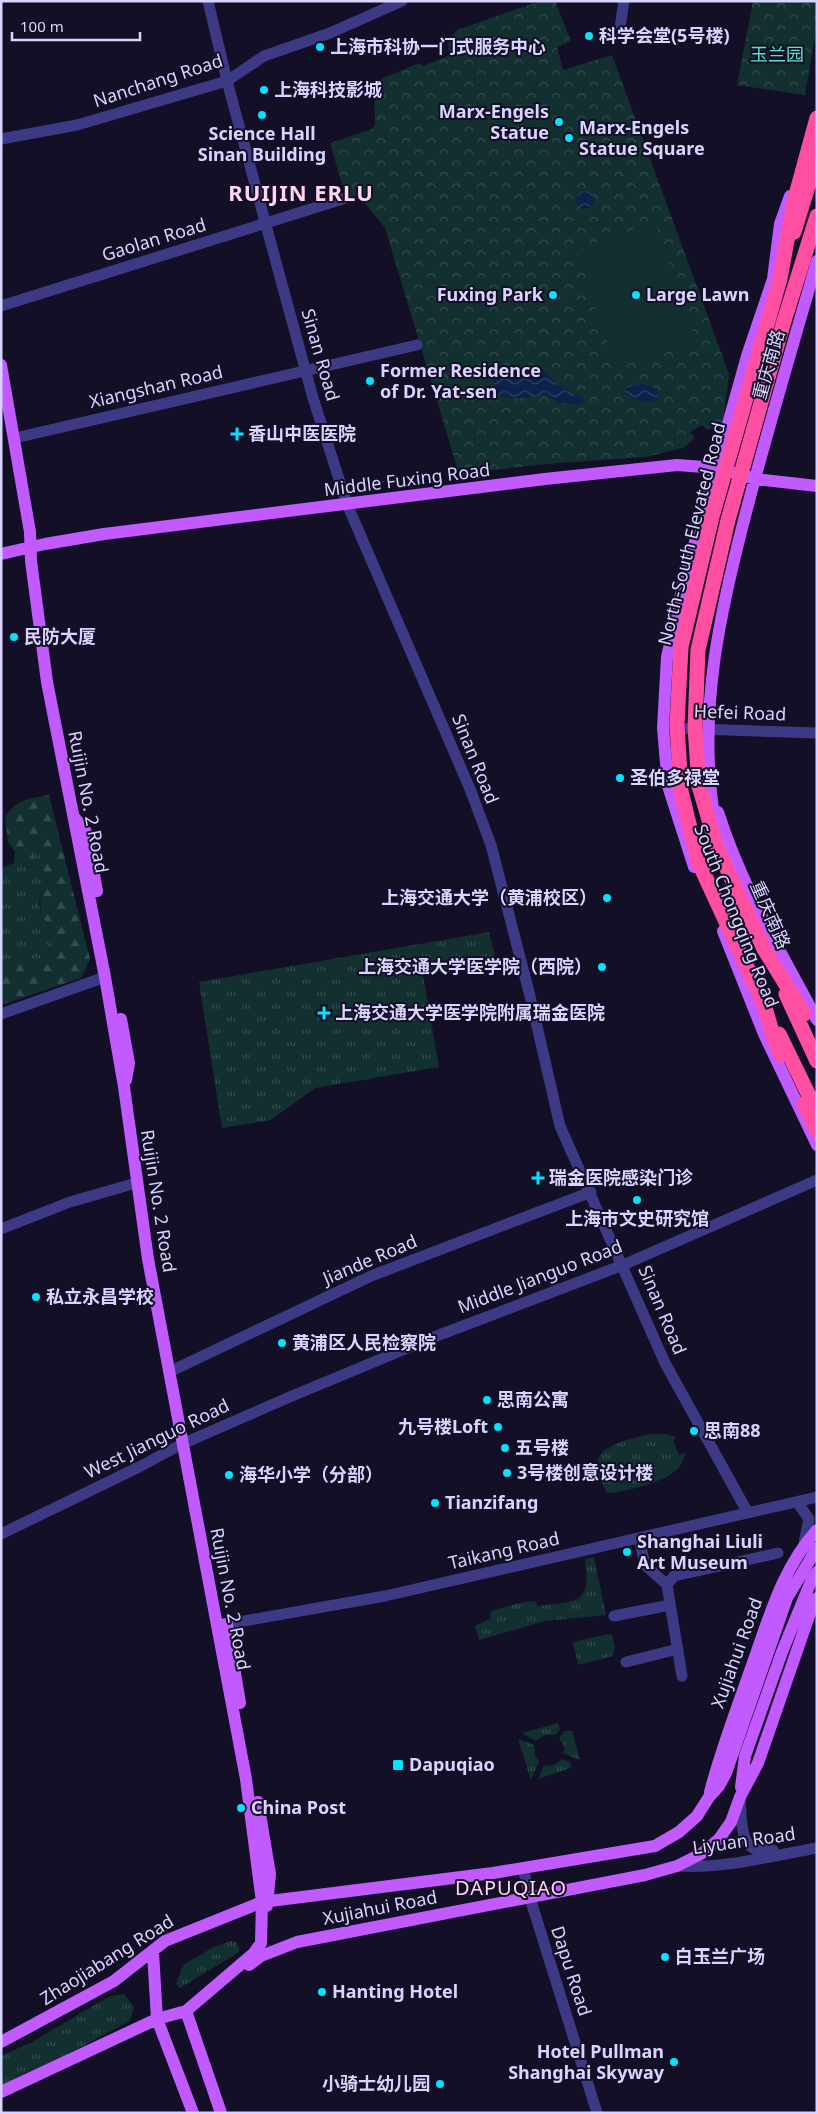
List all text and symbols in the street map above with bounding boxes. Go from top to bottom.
scale bar [12,10,140,42]
text: 100 m [20,16,64,36]
place label: 科学会堂(5号楼) [599,23,730,47]
marker: 科学会堂(5号楼) [583,30,595,42]
place label: 上海市科协一门式服务中心 [330,34,546,58]
marker: 上海市科协一门式服务中心 [314,41,326,53]
park label: 玉兰园 [750,42,804,66]
street label: Nanchang Road [90,48,226,112]
place label: 上海科技影城 [274,77,382,101]
marker: 上海科技影城 [258,84,270,96]
place label: Marx-Engels Statue [439,99,549,144]
marker: Science Hall Sinan Building [256,109,268,121]
place label: Marx-Engels Statue Square [579,115,705,160]
marker: Marx-Engels Statue [553,116,565,128]
place label: Science Hall Sinan Building [198,121,326,166]
marker: Marx-Engels Statue Square [563,132,575,144]
district label: RUIJIN ERLU [228,177,374,207]
street label: Gaolan Road [99,212,209,266]
place label: Fuxing Park [437,282,544,306]
place label: Large Lawn [646,282,749,306]
marker: Fuxing Park [547,289,559,301]
marker: Large Lawn [630,289,642,301]
street label: Sinan Road [296,306,346,404]
street label: 重庆南路 [747,327,789,403]
place label: Former Residence of Dr. Yat-sen [380,358,541,403]
street label: Xiangshan Road [87,359,225,413]
marker: Former Residence of Dr. Yat-sen [364,375,376,387]
street label: North-South Elevated Road [652,420,730,648]
place label: 香山中医医院 [248,421,356,445]
marker: 香山中医医院 [230,427,244,441]
street label: Middle Fuxing Road [322,457,491,501]
place label: 民防大厦 [24,624,96,648]
marker: 民防大厦 [8,631,20,643]
street label: Hefei Road [693,698,787,726]
street label: Sinan Road [447,710,505,807]
street label: Ruijin No. 2 Road [63,729,115,875]
place label: 圣伯多禄堂 [630,765,720,789]
marker: 圣伯多禄堂 [614,772,626,784]
street label: South Chongqing Road [689,820,785,1011]
street label: 重庆南路 [745,877,797,952]
place label: 上海交通大学（黄浦校区） [381,885,597,909]
marker: 上海交通大学（黄浦校区） [601,892,613,904]
place label: 上海交通大学医学院（西院） [358,954,592,978]
marker: 上海交通大学医学院（西院） [596,961,608,973]
place label: 上海交通大学医学院附属瑞金医院 [335,1000,605,1024]
marker: 上海交通大学医学院附属瑞金医院 [317,1006,331,1020]
street label: Ruijin No. 2 Road [136,1128,182,1274]
place label: 瑞金医院感染门诊 [549,1165,693,1189]
marker: 瑞金医院感染门诊 [531,1171,545,1185]
marker: 上海市文史研究馆 [631,1194,643,1206]
place label: 上海市文史研究馆 [565,1206,709,1230]
street label: Jiande Road [317,1229,420,1290]
street label: Middle Jianguo Road [454,1234,625,1319]
street label: Sinan Road [633,1261,692,1358]
place label: 私立永昌学校 [46,1284,154,1308]
marker: 私立永昌学校 [30,1291,42,1303]
place label: 黄浦区人民检察院 [292,1330,436,1354]
marker: 黄浦区人民检察院 [276,1337,288,1349]
place label: 思南公寓 [497,1387,569,1411]
street label: West Jianguo Road [80,1393,233,1484]
marker: 思南公寓 [481,1394,493,1406]
place label: 九号楼Loft [398,1414,488,1438]
place label: 思南88 [704,1418,761,1442]
marker: 九号楼Loft [492,1421,504,1433]
marker: 思南88 [688,1425,700,1437]
place label: 五号楼 [515,1435,569,1459]
marker: 五号楼 [499,1442,511,1454]
place label: 3号楼创意设计楼 [517,1460,653,1484]
place label: 海华小学（分部） [239,1462,383,1486]
marker: 3号楼创意设计楼 [501,1467,513,1479]
marker: 海华小学（分部） [223,1469,235,1481]
place label: Tianzifang [445,1490,538,1514]
marker: Tianzifang [429,1497,441,1509]
street label: Ruijin No. 2 Road [205,1526,257,1672]
street label: Taikang Road [446,1526,562,1574]
place label: Shanghai Liuli Art Museum [637,1529,763,1574]
marker: Shanghai Liuli Art Museum [621,1546,633,1558]
street label: Xujiahui Road [705,1594,767,1711]
place label: Dapuqiao [409,1752,495,1776]
marker: Dapuqiao [391,1758,405,1772]
place label: China Post [251,1795,346,1819]
marker: China Post [235,1802,247,1814]
street label: Liyuan Road [691,1821,797,1859]
district label: DAPUQIAO [455,1874,567,1901]
street label: Xujiahui Road [321,1884,439,1930]
street label: Zhaojiabang Road [35,1908,178,2010]
street label: Dapu Road [546,1923,598,2019]
place label: 白玉兰广场 [675,1944,765,1968]
marker: 白玉兰广场 [659,1951,671,1963]
place label: Hanting Hotel [332,1979,458,2003]
marker: Hanting Hotel [316,1986,328,1998]
place label: Hotel Pullman Shanghai Skyway [508,2039,665,2084]
marker: Hotel Pullman Shanghai Skyway [668,2056,680,2068]
place label: 小骑士幼儿园 [322,2071,430,2095]
marker: 小骑士幼儿园 [434,2078,446,2090]

